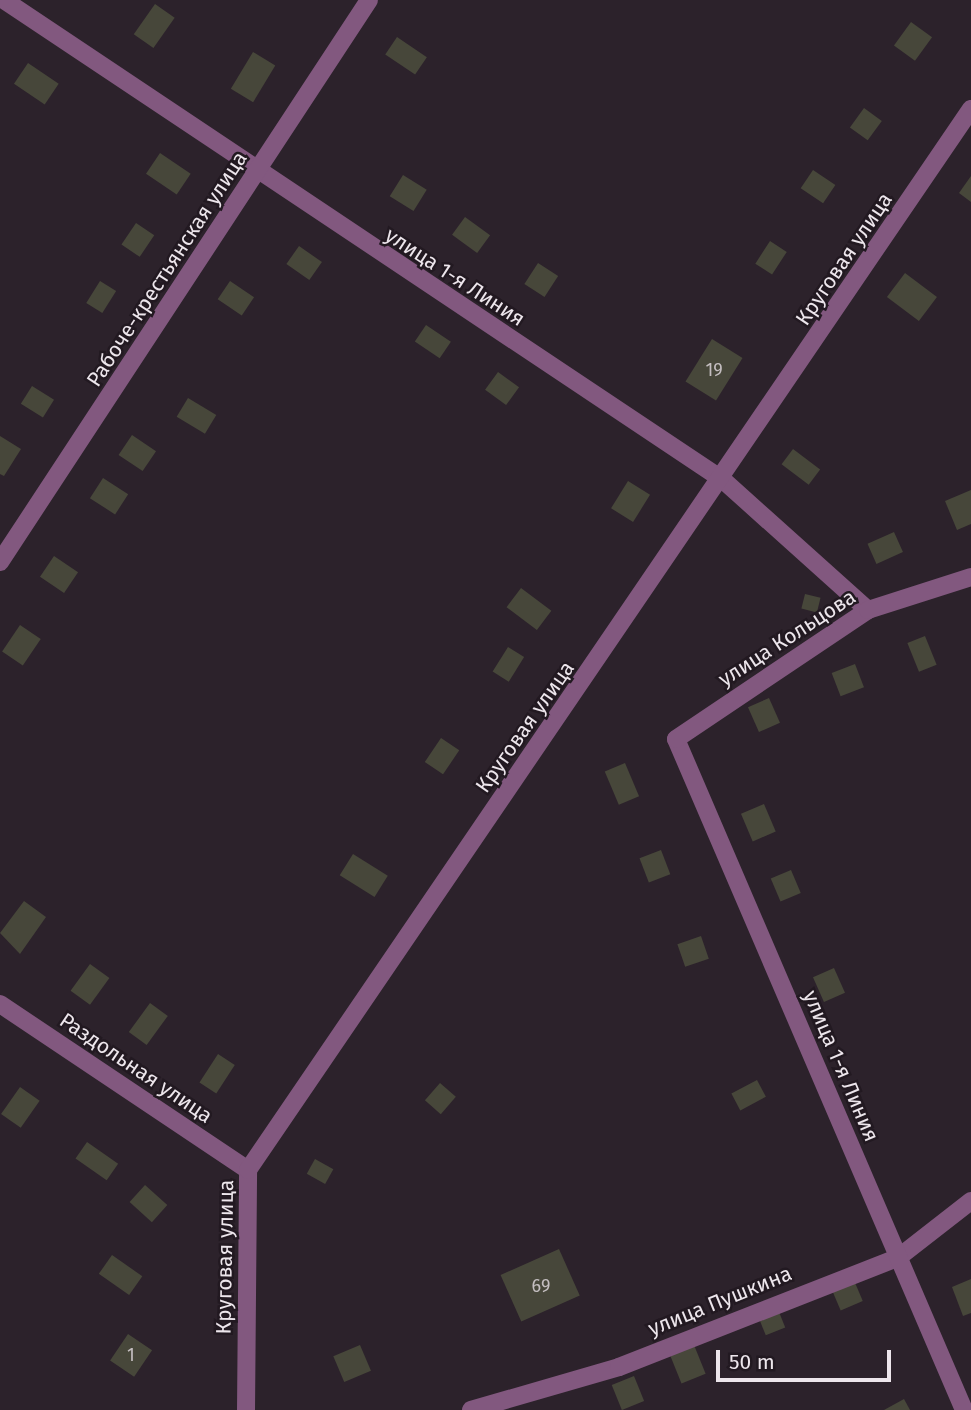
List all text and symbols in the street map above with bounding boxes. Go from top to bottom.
street label: Рабоче-крестьянская улица [81,147,253,391]
street label: Круговая улица [790,188,898,330]
street label: улица 1-я Линия [380,222,530,332]
house number: 19 [705,359,723,381]
street label: улица Кольцова [714,584,860,692]
street label: Круговая улица [470,656,580,798]
street label: улица 1-я Линия [798,987,884,1145]
street label: Раздольная улица [55,1008,217,1128]
street label: Круговая улица [211,1180,239,1334]
street label: улица Пушкина [645,1261,795,1341]
house number: 69 [532,1275,550,1297]
scale bar [719,1336,894,1380]
house number: 1 [127,1344,135,1366]
text: 50 m [729,1349,775,1375]

